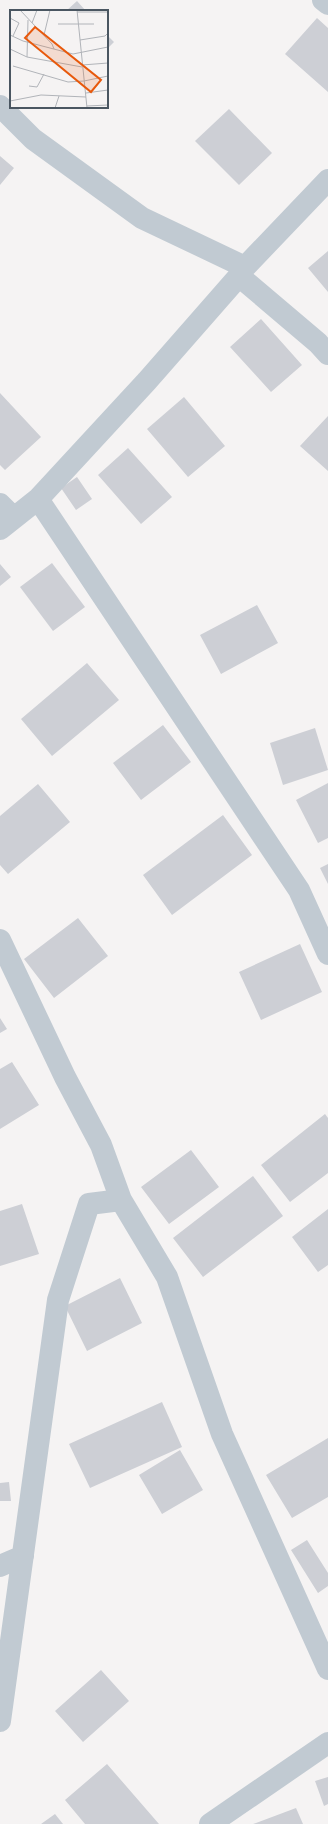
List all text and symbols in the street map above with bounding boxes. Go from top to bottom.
inset map [10,10,108,108]

